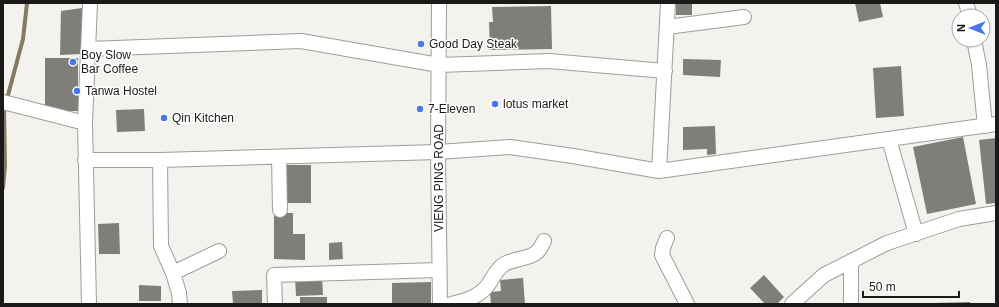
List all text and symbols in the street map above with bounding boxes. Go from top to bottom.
north arrow [951,8,991,48]
text: N [955,24,967,32]
place label: Good Day Steak [429,37,518,51]
marker: Good Day Steak [416,39,426,49]
place label: Boy Slow Bar Coffee [81,48,138,76]
marker: Boy Slow Bar Coffee [68,57,78,67]
place label: Tanwa Hostel [85,84,157,98]
marker: Tanwa Hostel [72,86,82,96]
place label: lotus market [503,97,569,111]
marker: lotus market [490,99,500,109]
place label: 7-Eleven [428,102,475,116]
marker: 7-Eleven [415,104,425,114]
place label: Qin Kitchen [172,111,234,125]
marker: Qin Kitchen [159,113,169,123]
street label: VIENG PING ROAD [432,124,446,232]
scale bar [863,273,959,299]
text: 50 m [869,280,896,294]

